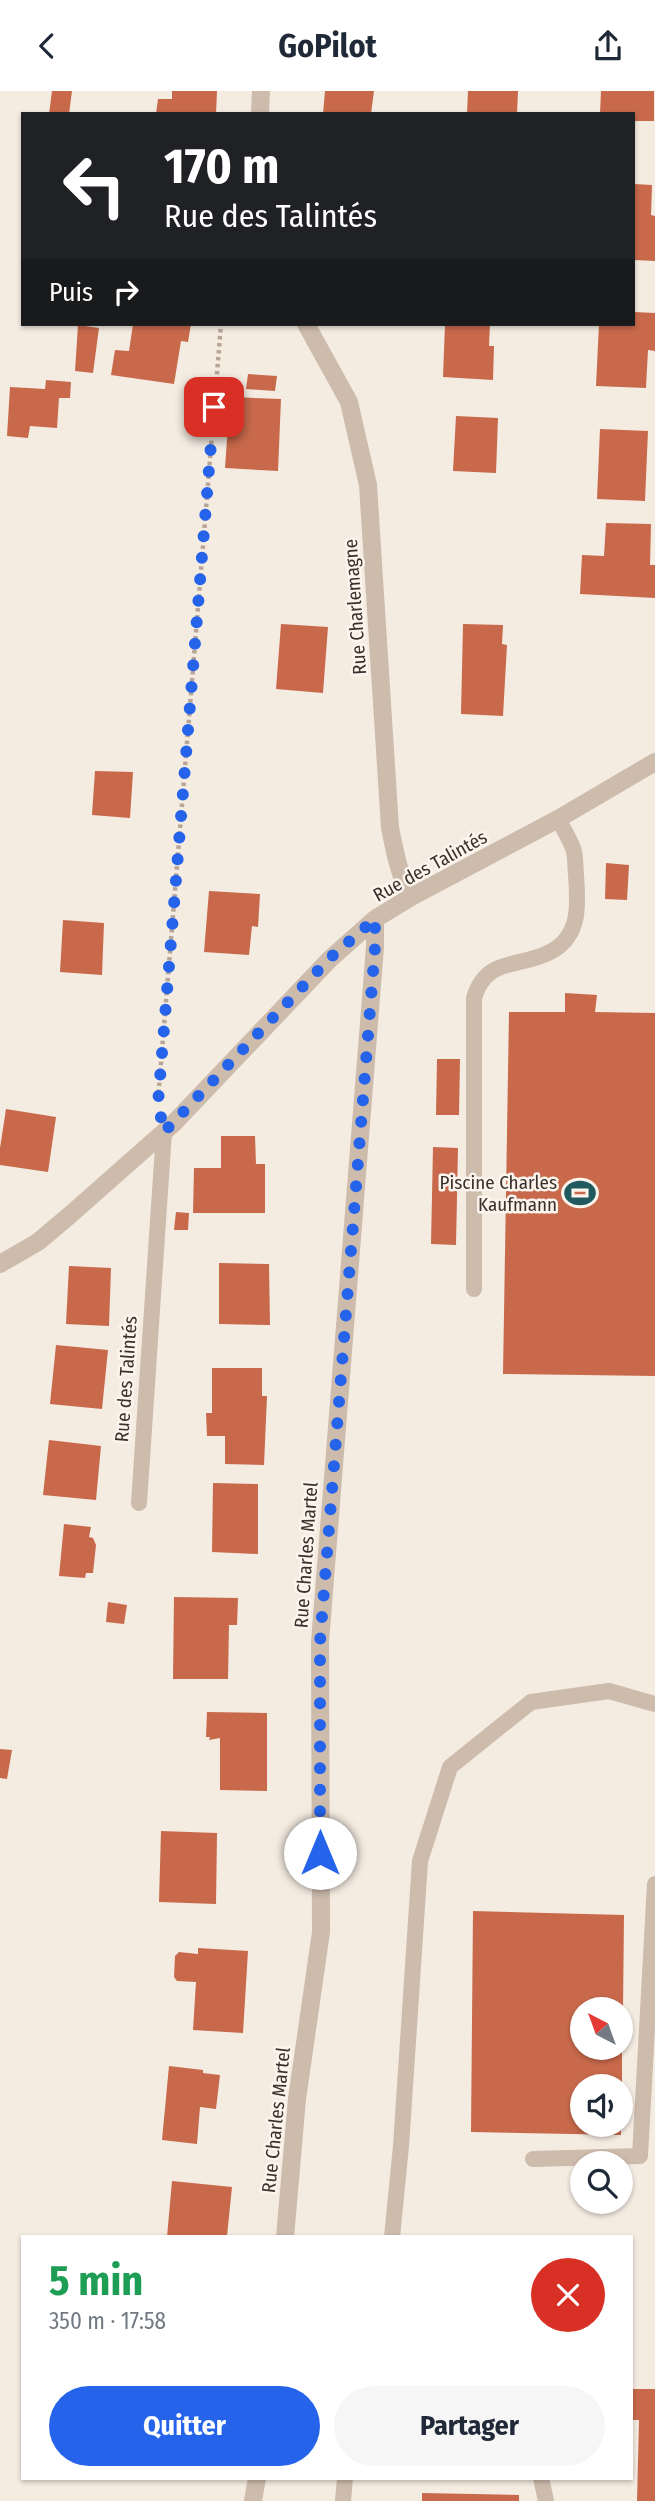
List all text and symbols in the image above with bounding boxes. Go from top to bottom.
icon: back [28,27,66,65]
text: GoPilot [278,27,377,65]
icon: share [589,27,627,65]
text: 170 m [164,137,280,196]
icon: left [49,140,140,231]
text: Rue des Talintés [164,197,377,235]
icon: right [107,273,145,311]
text: Puis [49,277,93,308]
pin [184,377,244,437]
icon: arrive [195,388,233,426]
street label: Rue Charlemagne [339,538,371,676]
street label: Rue des Talintés [369,825,491,907]
place label: Piscine Charles Kaufmann [440,1171,557,1216]
sports icon: Piscine Charles Kaufmann [563,1176,597,1210]
street label: Rue des Talintés [110,1315,142,1443]
street label: Rue Charles Martel [289,1481,323,1629]
position arrow [283,1816,357,1890]
north arrow [570,1997,634,2060]
map controls [570,1997,633,2214]
street label: Rue Charles Martel [257,2046,295,2194]
button: sound [570,2074,633,2137]
button: search [570,2151,633,2214]
text: 5 min [49,2256,143,2306]
button: close [531,2258,605,2332]
text: 350 m · 17:58 [49,2307,166,2335]
button: Quitter [49,2386,320,2466]
button: Partager [334,2386,605,2466]

